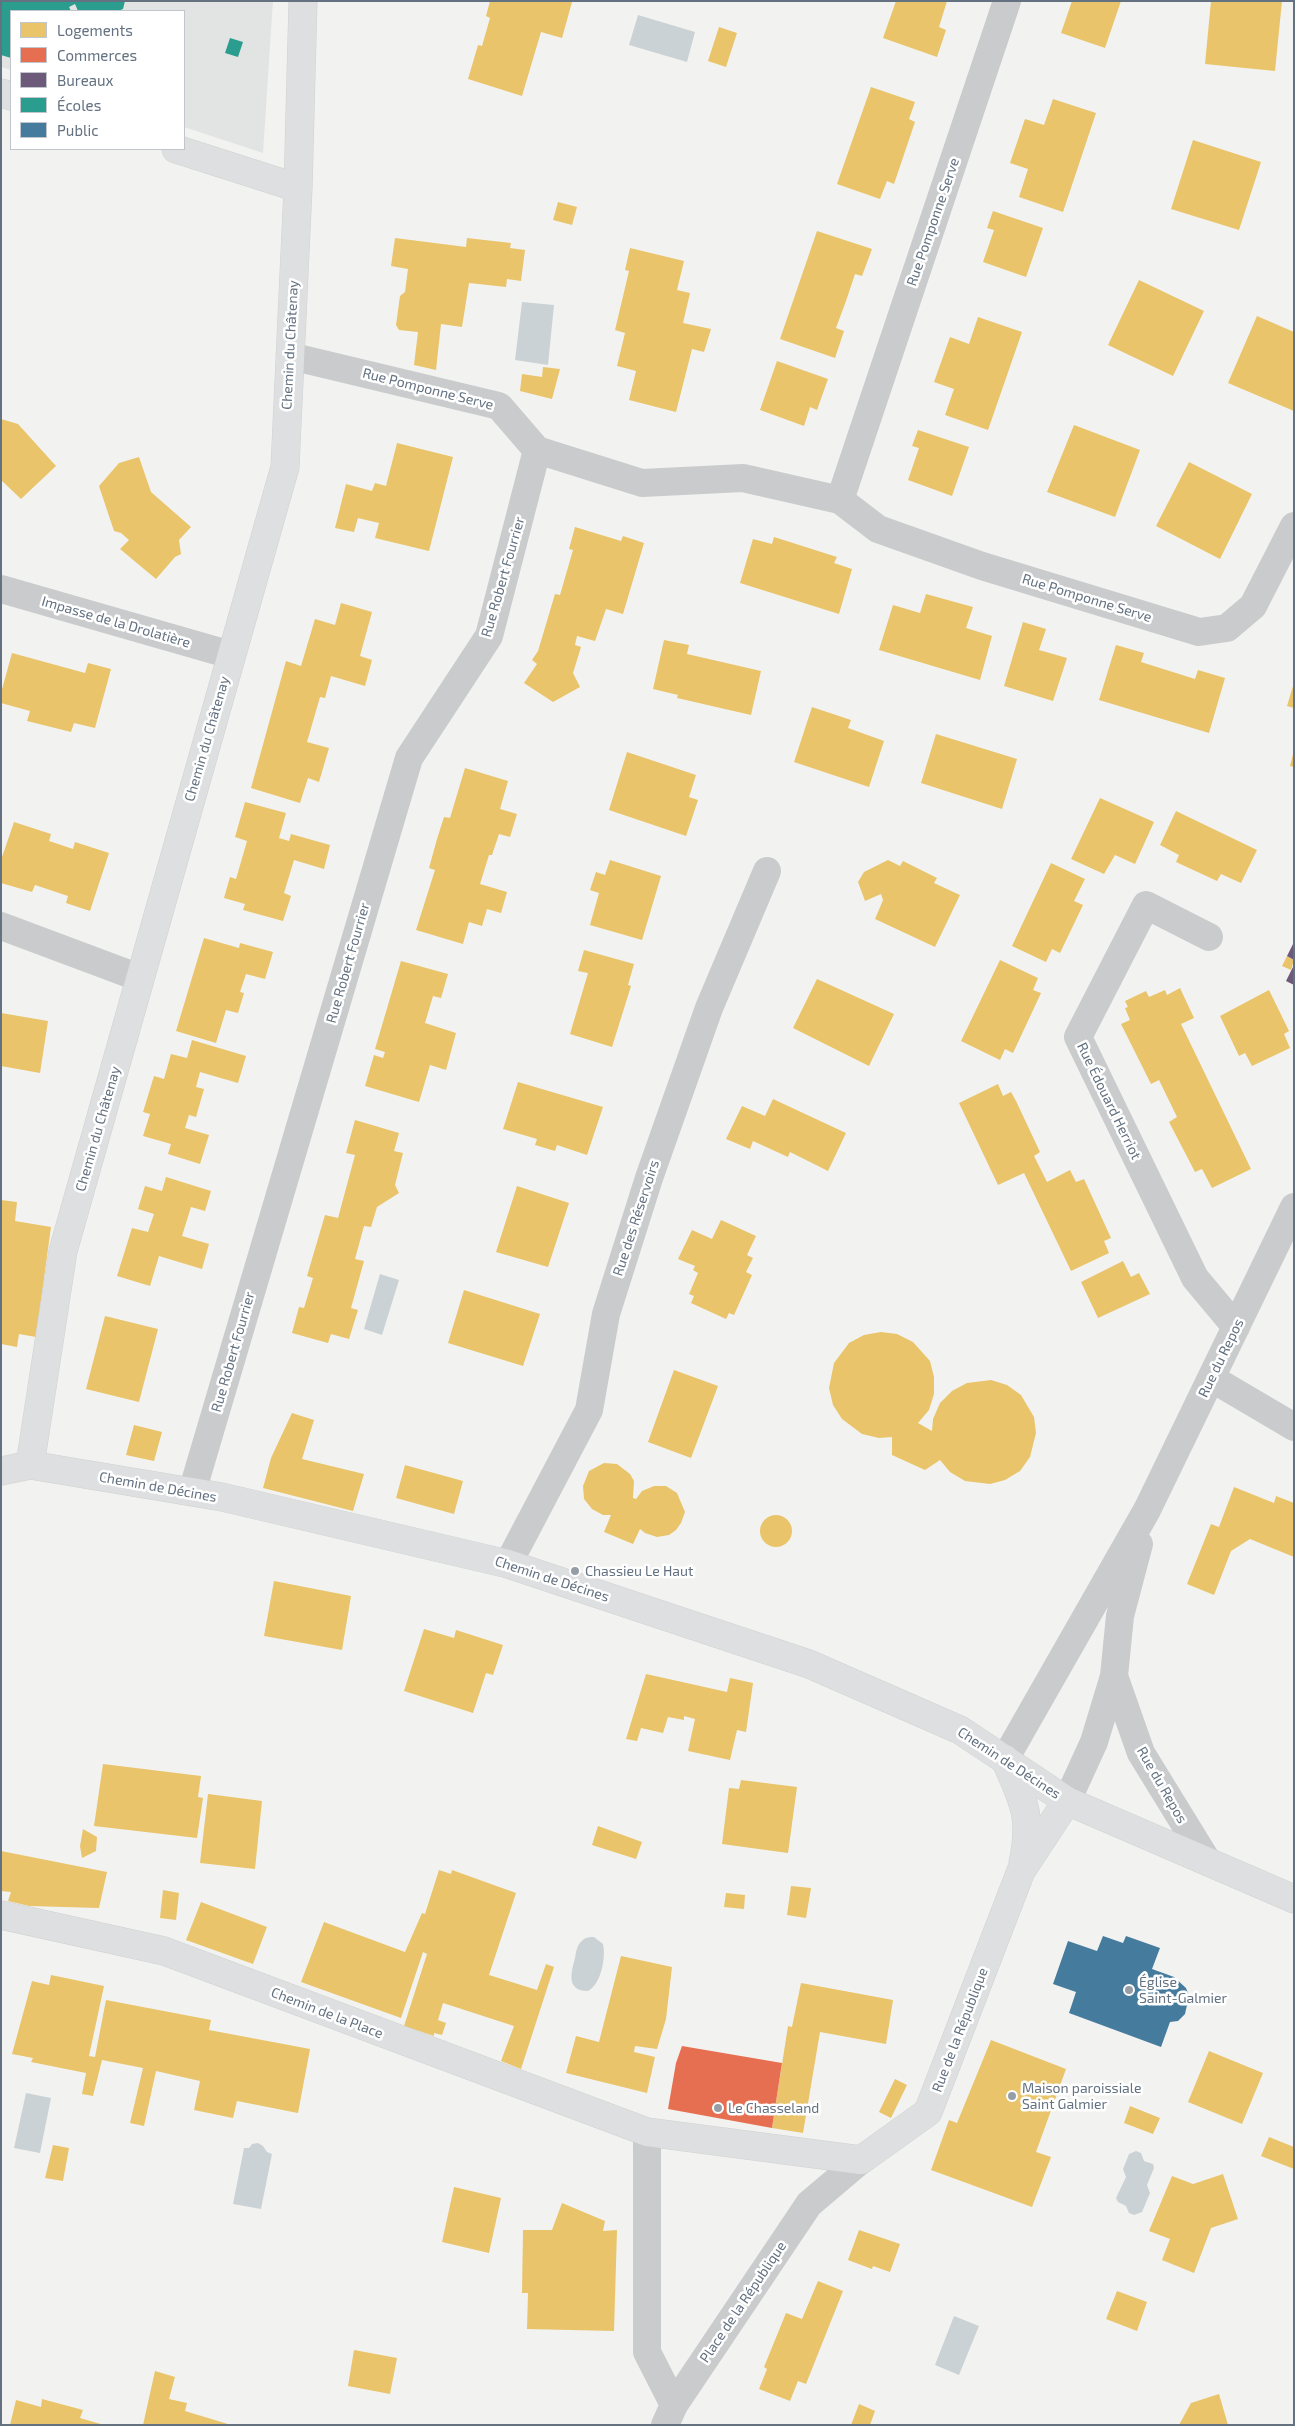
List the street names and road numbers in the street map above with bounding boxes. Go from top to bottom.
street label: Rue Pomponne Serve [903,156,963,288]
street label: Chemin du Châtenay [278,280,302,410]
street label: Rue Pomponne Serve [361,365,495,413]
street label: Rue Robert Fourrier [478,515,528,639]
street label: Rue Pomponne Serve [1020,570,1154,626]
street label: Impasse de la Drolatière [40,593,192,651]
street label: Chemin du Châtenay [181,674,233,804]
street label: Rue Robert Fourrier [323,901,373,1025]
street label: Rue Édouard Herriot [1073,1040,1145,1162]
street label: Chemin du Châtenay [72,1064,124,1194]
street label: Rue des Réservoirs [609,1158,663,1278]
street label: Rue Robert Fourrier [208,1290,258,1414]
street label: Rue du Repos [1195,1316,1247,1400]
street label: Chemin de Décines [98,1468,218,1506]
street label: Chemin de Décines [493,1553,611,1605]
street label: Chemin de Décines [954,1723,1064,1803]
street label: Rue du Repos [1133,1744,1191,1826]
street label: Rue de la République [928,1965,992,2095]
street label: Chemin de la Place [269,1984,385,2042]
street label: Place de la République [696,2238,790,2366]

